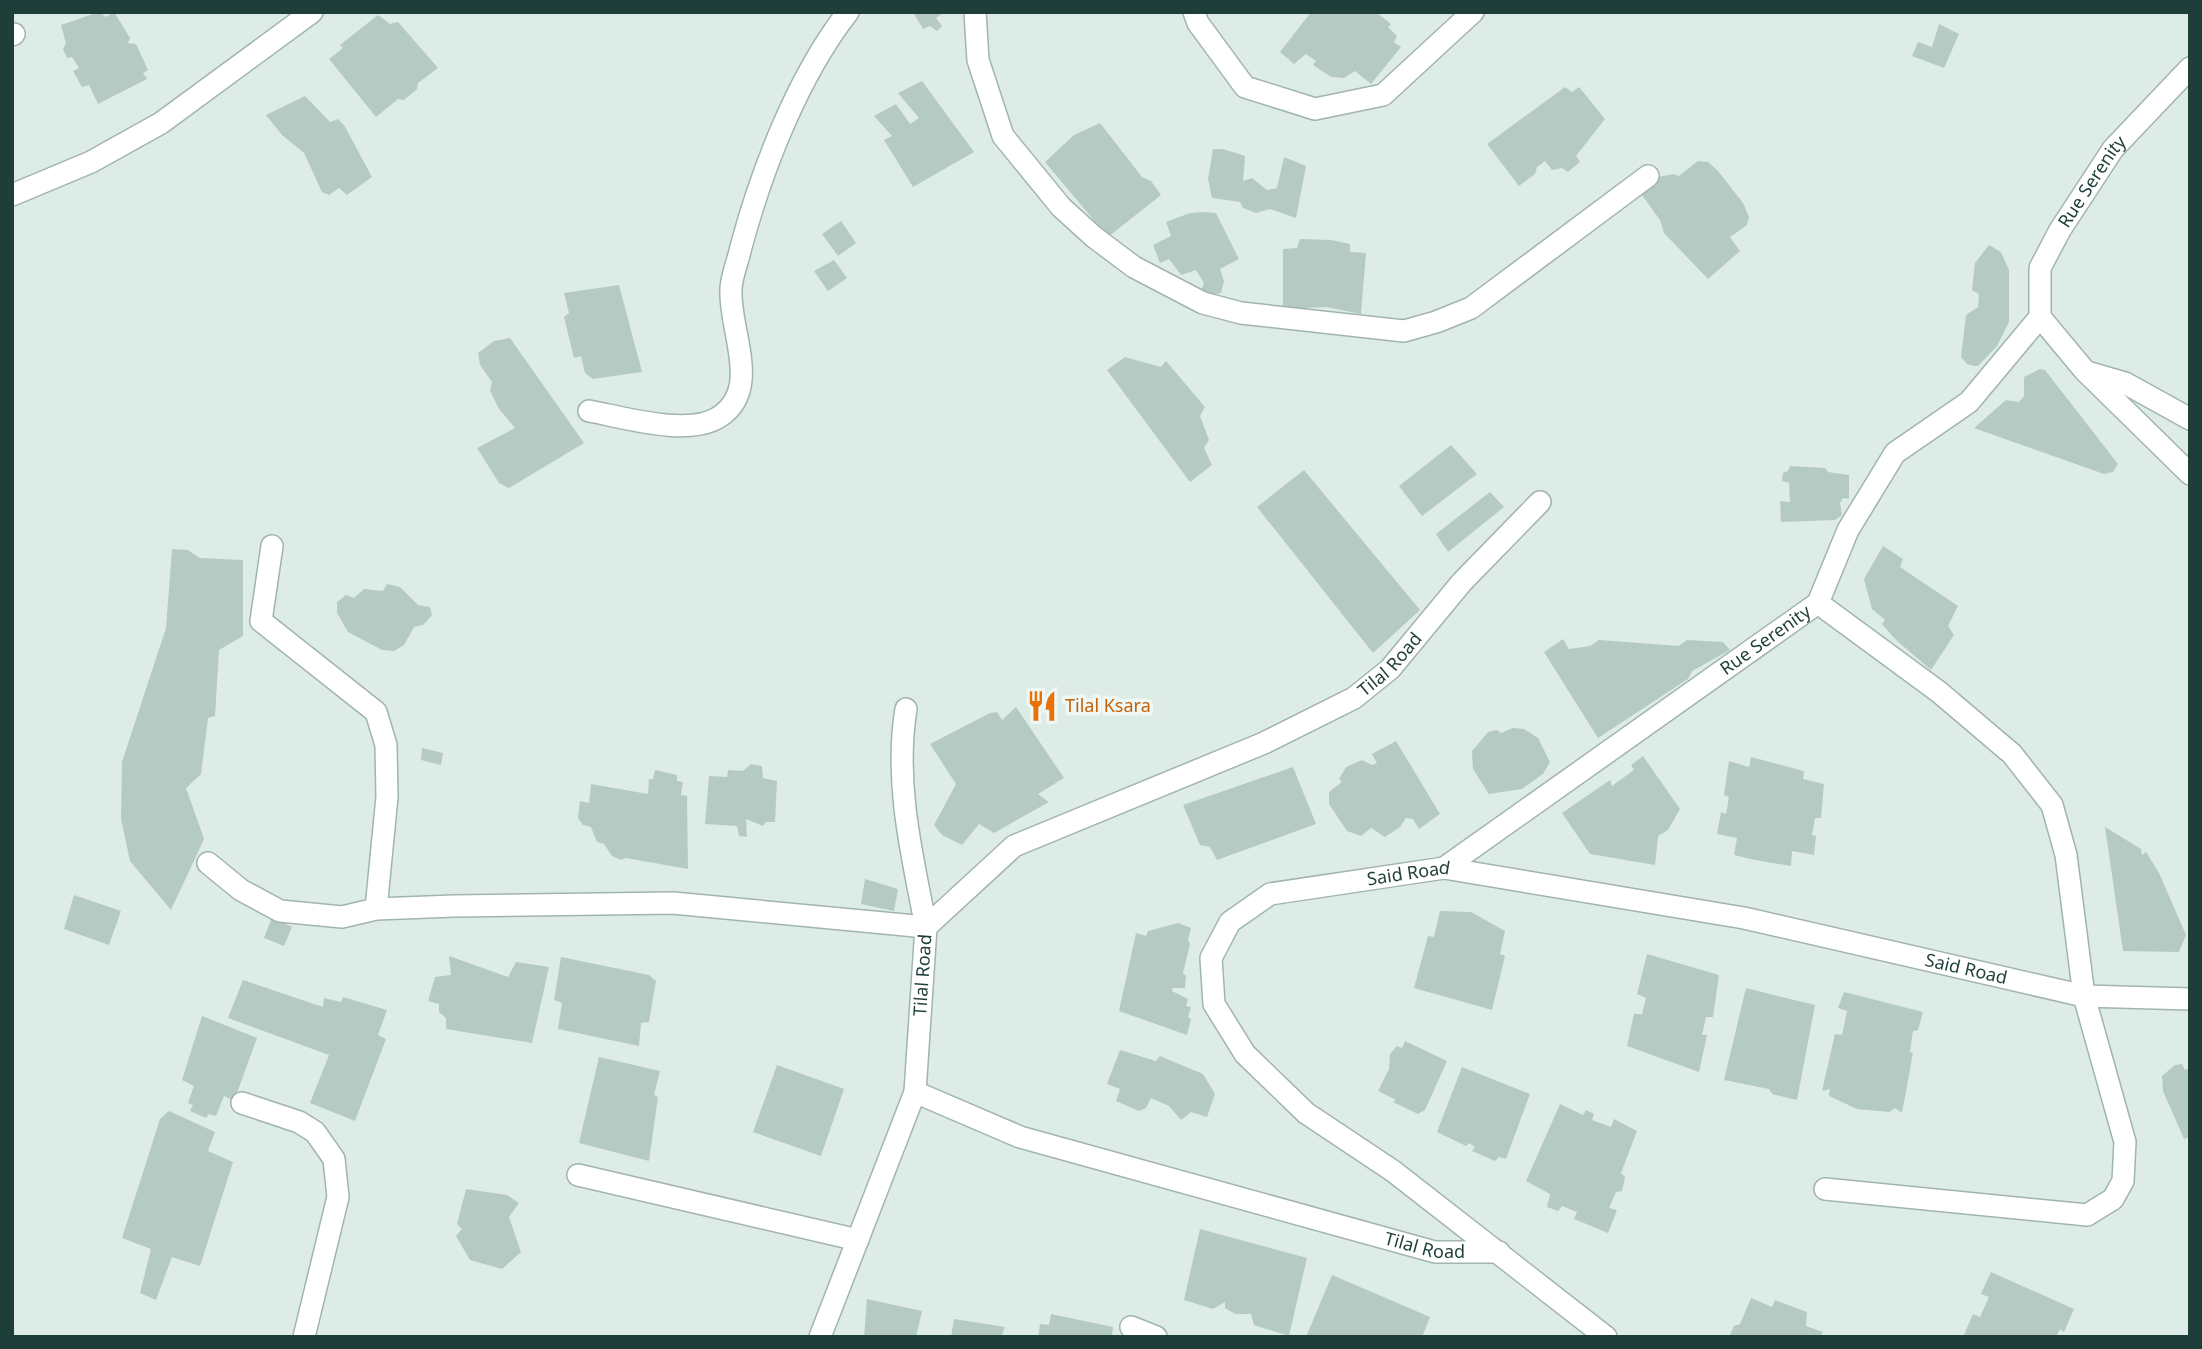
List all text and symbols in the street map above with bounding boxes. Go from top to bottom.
street label: Rue Serenity [2052,129,2131,232]
street label: Rue Serenity [1715,599,1816,680]
street label: Tilal Road [1352,627,1427,701]
restaurant icon: Tilal Ksara [1025,689,1059,723]
place label: Tilal Ksara [1065,693,1151,717]
street label: Said Road [1365,854,1452,890]
street label: Tilal Road [907,933,937,1017]
street label: Said Road [1923,947,2010,989]
street label: Tilal Road [1382,1226,1465,1263]

